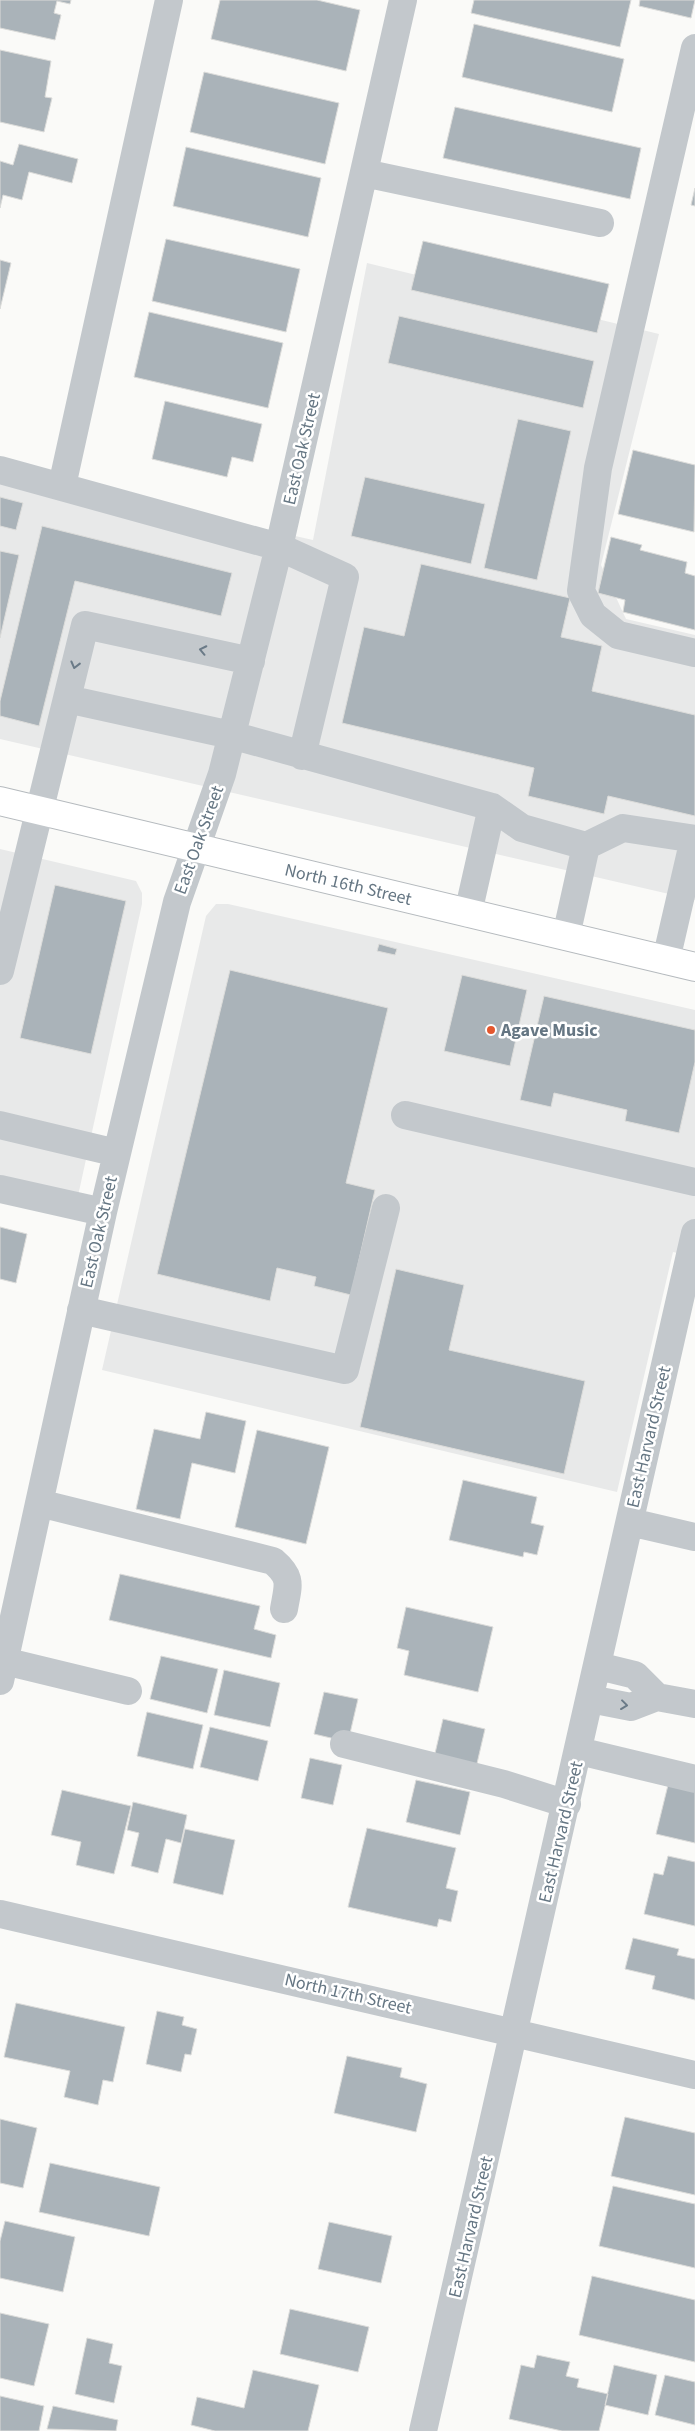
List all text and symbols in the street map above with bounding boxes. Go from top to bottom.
street label: East Oak Street [277,391,327,507]
one-way arrow [198,645,207,656]
one-way arrow [70,661,81,670]
street label: East Oak Street [168,782,230,898]
street label: North 16th Street [282,857,414,911]
place label: Agave Music [500,1018,598,1043]
marker: Agave Music [485,1024,497,1036]
street label: East Oak Street [74,1174,124,1290]
street label: East Harvard Street [621,1364,677,1510]
one-way arrow [621,1699,629,1710]
street label: East Harvard Street [533,1759,589,1905]
street label: North 17th Street [282,1967,414,2021]
street label: East Harvard Street [443,2154,499,2300]

